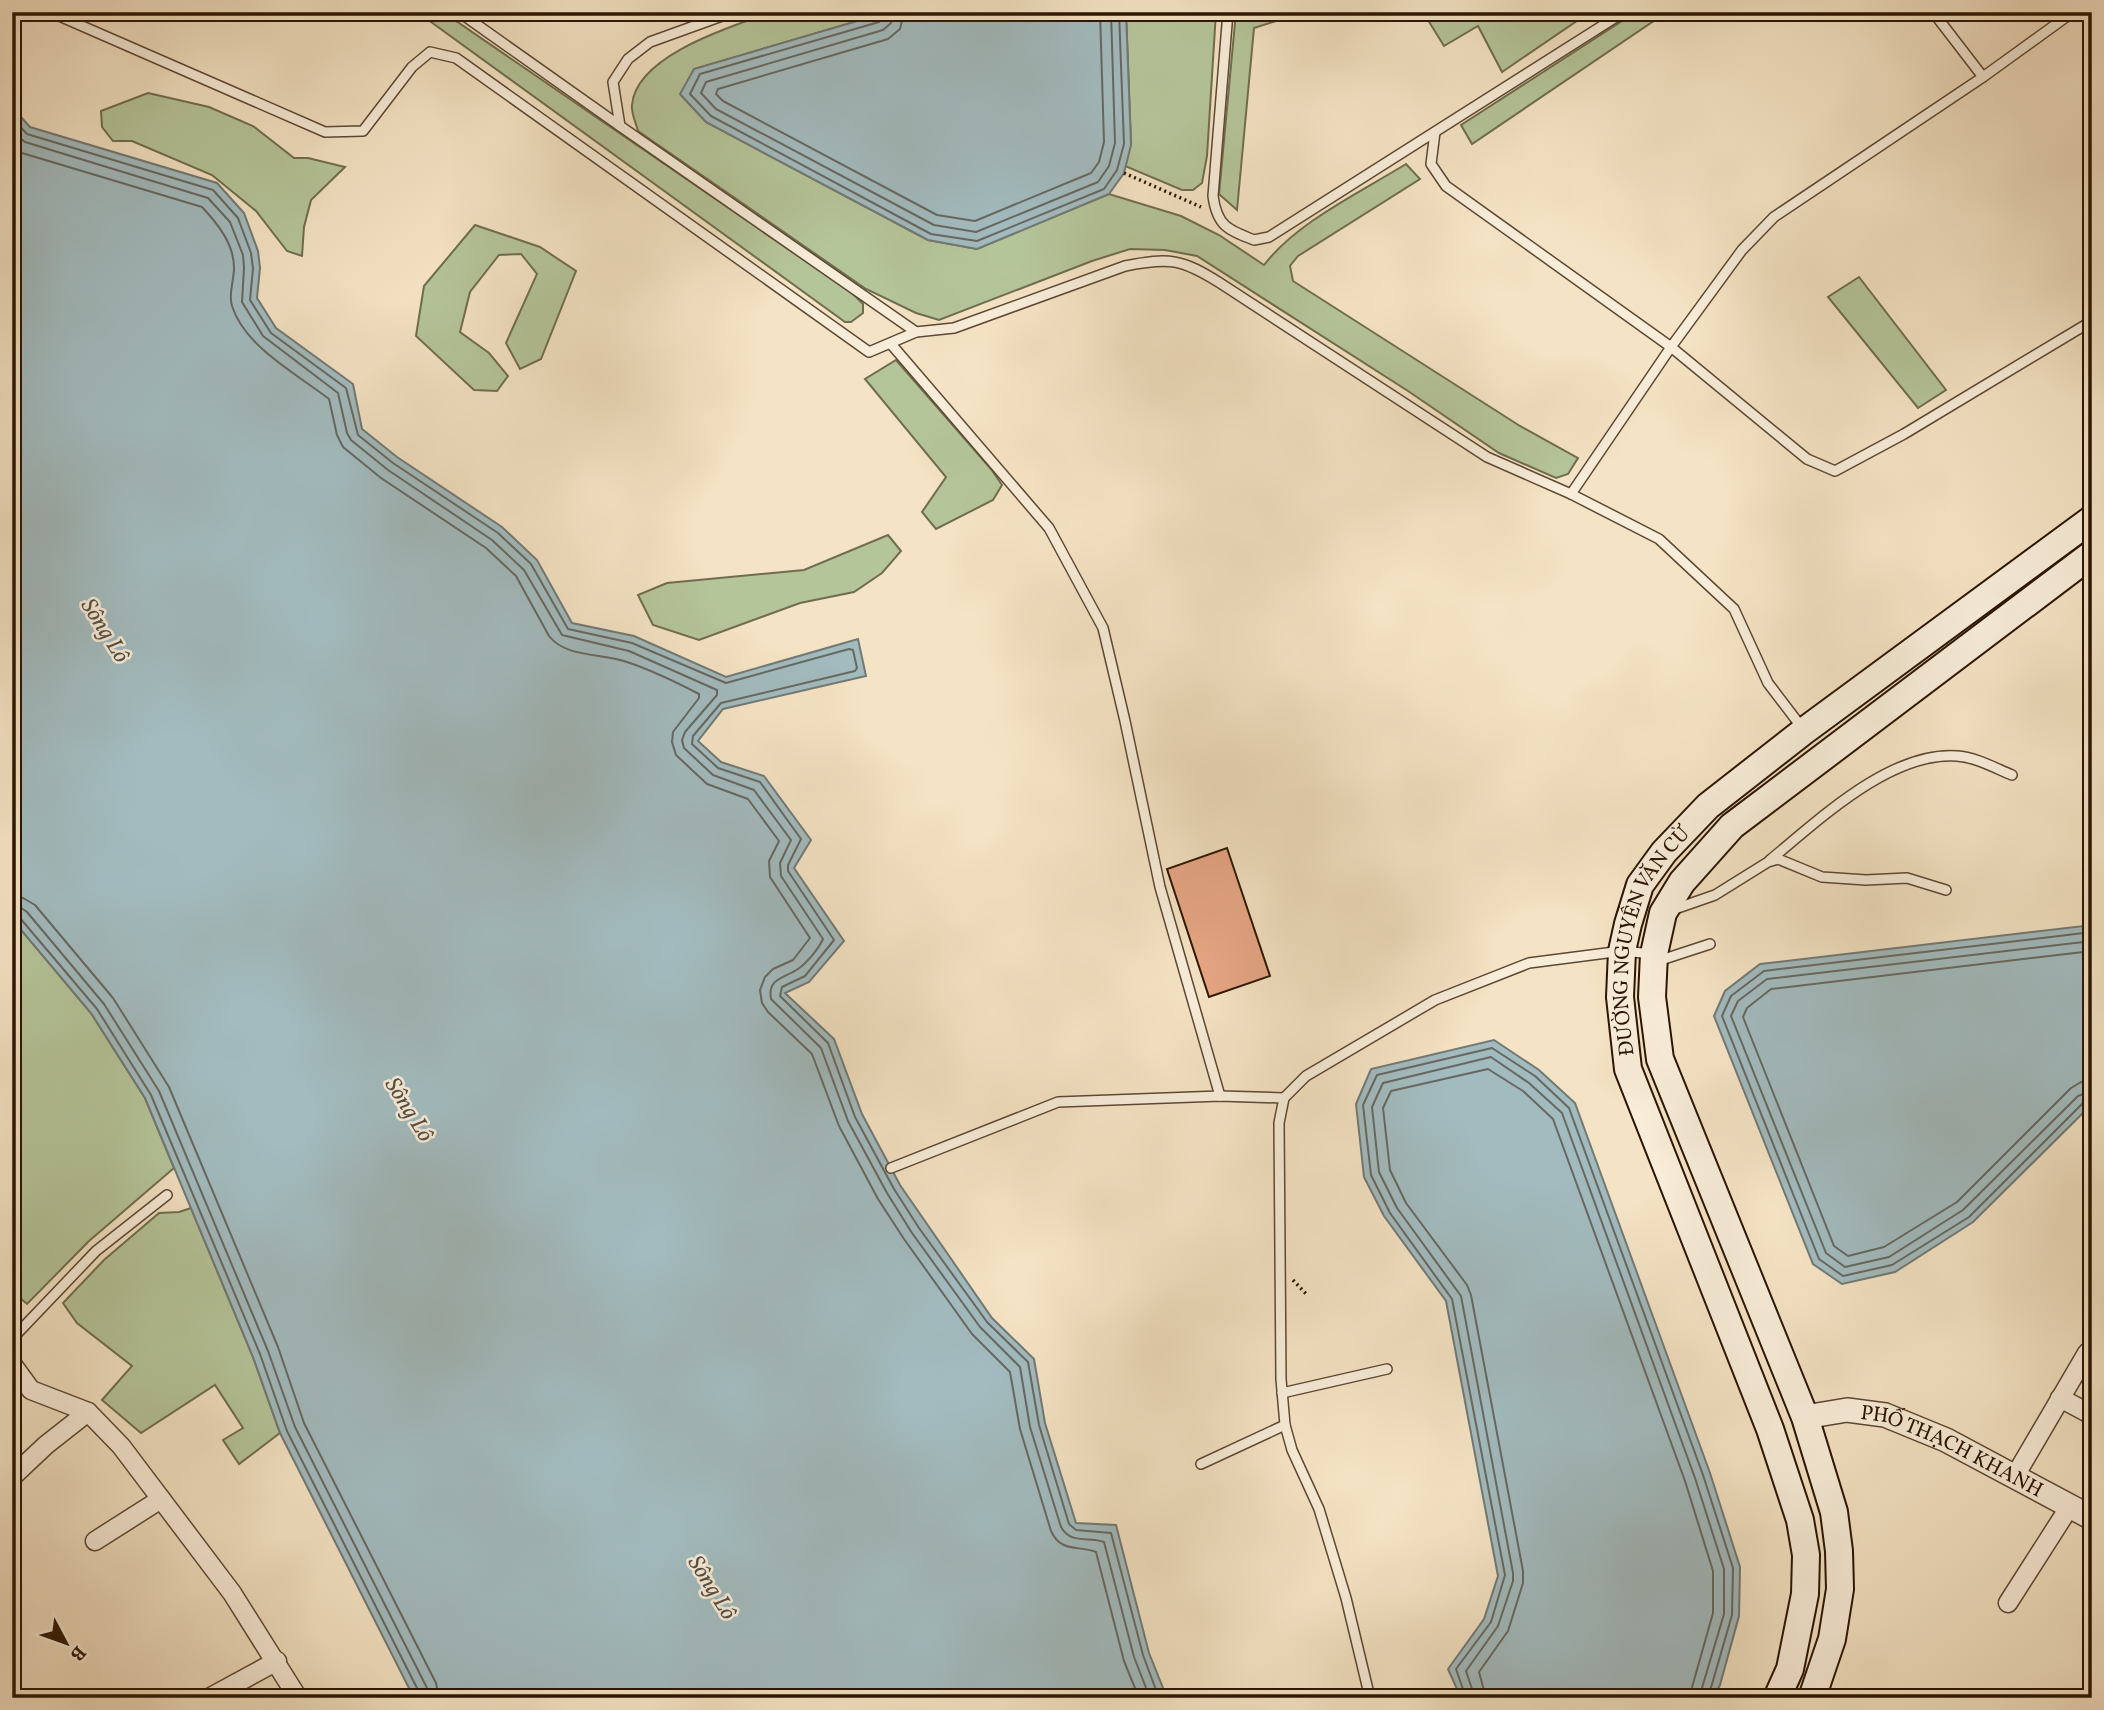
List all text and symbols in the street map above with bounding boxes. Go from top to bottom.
water label: Sông Lô [72,593,137,670]
street label: ĐƯỜNG NGUYỄN VĂN CỪ [1607,819,1698,1058]
water label: Sông Lô [376,1072,441,1149]
street label: PHỐ THẠCH KHANH [1859,1399,2048,1505]
water label: Sông Lô [679,1550,744,1627]
north arrow [32,1608,102,1678]
text: B [63,1640,91,1666]

